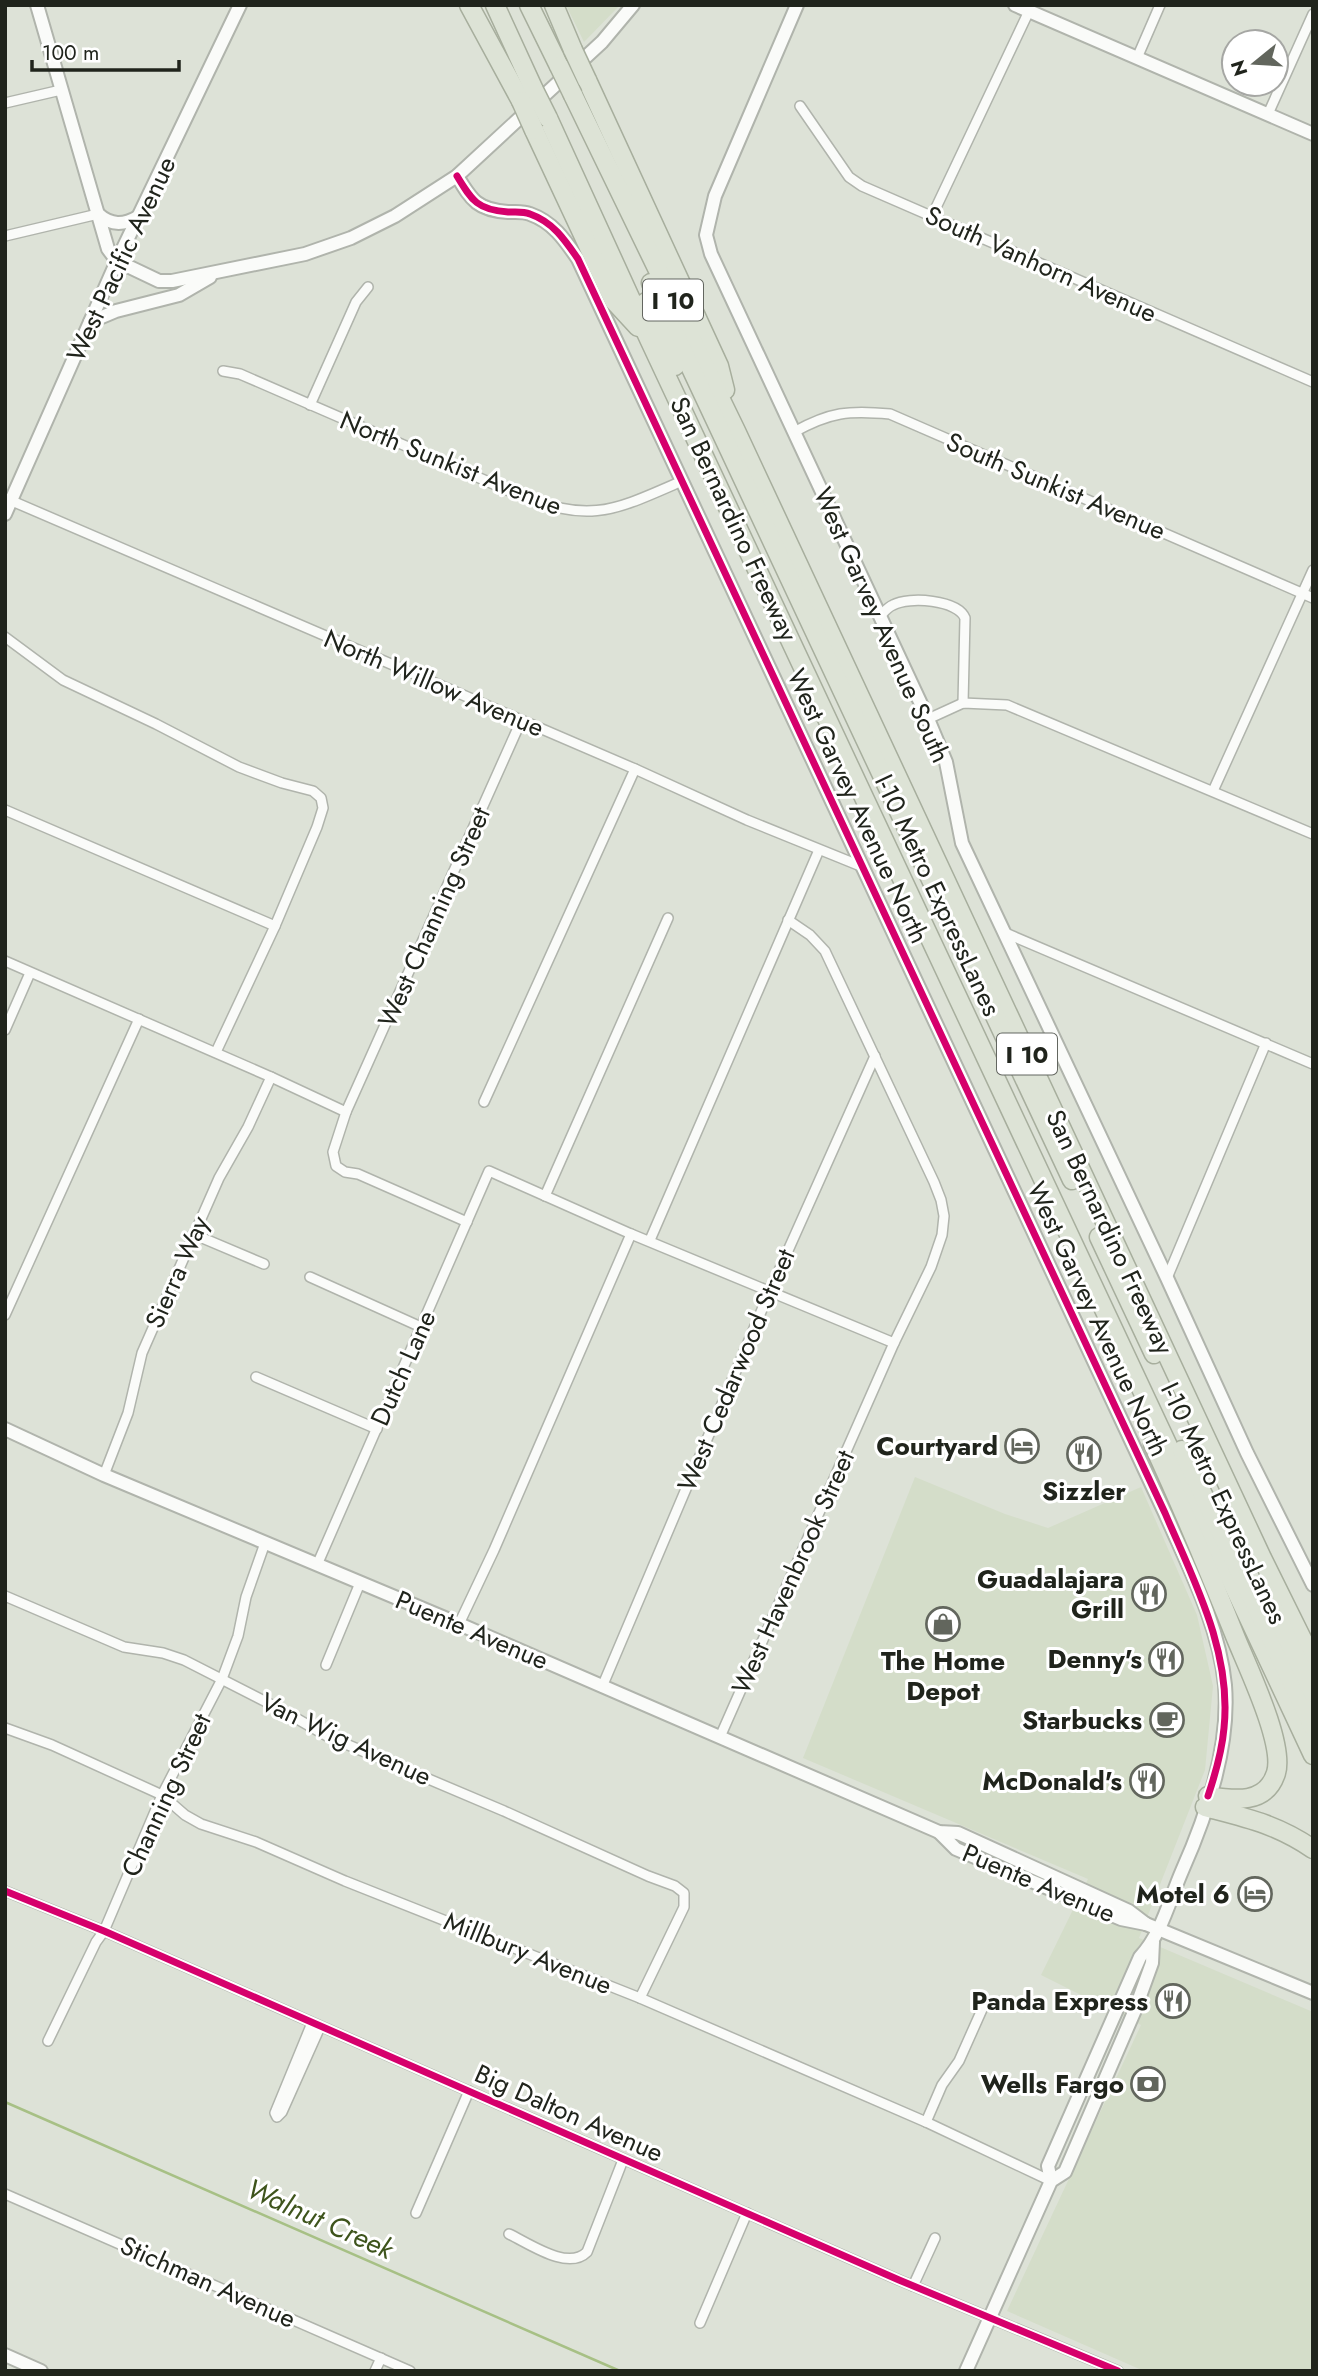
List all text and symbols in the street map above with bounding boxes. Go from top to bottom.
scale bar [32,28,178,72]
north arrow [1220,28,1290,98]
text: 100 m [42,38,99,68]
text: N [1224,57,1254,79]
street label: West Pacific Avenue [57,150,185,368]
street label: South Vanhorn Avenue [919,196,1163,332]
road number: I 10 [643,279,703,320]
street label: San Bernardino Freeway [661,390,808,648]
street label: North Sunkist Avenue [334,401,568,525]
street label: South Sunkist Avenue [940,423,1172,549]
street label: West Garvey Avenue South [804,481,960,769]
street label: North Willow Avenue [318,619,550,747]
street label: West Garvey Avenue North [778,662,938,950]
street label: I-10 Metro ExpressLanes [865,768,1011,1022]
street label: West Channing Street [368,800,500,1033]
road number: I 10 [997,1034,1057,1074]
street label: San Bernardino Freeway [1037,1103,1184,1361]
street label: West Garvey Avenue North [1018,1175,1178,1463]
street label: Sierra Way [135,1209,219,1334]
street label: West Cedarwood Street [668,1242,805,1497]
street label: Dutch Lane [361,1304,445,1432]
street label: I-10 Metro ExpressLanes [1151,1376,1297,1630]
place label: Courtyard [876,1427,998,1465]
hotel icon: Courtyard [1003,1427,1041,1465]
restaurant icon: Sizzler [1065,1435,1103,1473]
street label: West Havenbrook Street [722,1443,864,1700]
place label: Sizzler [1042,1472,1126,1510]
place label: Guadalajara Grill [977,1560,1124,1628]
restaurant icon: Guadalajara Grill [1130,1575,1168,1613]
street label: Puente Avenue [390,1581,554,1679]
shop icon: The Home Depot [924,1605,962,1643]
place label: Denny's [1047,1640,1142,1678]
restaurant icon: Denny's [1147,1640,1185,1678]
place label: The Home Depot [881,1642,1005,1710]
street label: Van Wig Avenue [254,1683,438,1795]
place label: Starbucks [1022,1701,1142,1739]
cafe icon: Starbucks [1148,1701,1186,1739]
street label: Channing Street [112,1706,221,1883]
place label: McDonald's [982,1762,1122,1800]
restaurant icon: McDonald's [1128,1762,1166,1800]
street label: Puente Avenue [957,1834,1121,1932]
place label: Motel 6 [1136,1875,1230,1913]
hotel icon: Motel 6 [1236,1875,1274,1913]
street label: Millbury Avenue [438,1902,618,2004]
place label: Panda Express [971,1982,1148,2020]
restaurant icon: Panda Express [1154,1982,1192,2020]
street label: Big Dalton Avenue [469,2054,669,2172]
place label: Wells Fargo [981,2065,1124,2103]
bank icon: Wells Fargo [1129,2065,1167,2103]
water label: Walnut Creek [240,2168,401,2270]
street label: Stichman Avenue [114,2226,302,2338]

